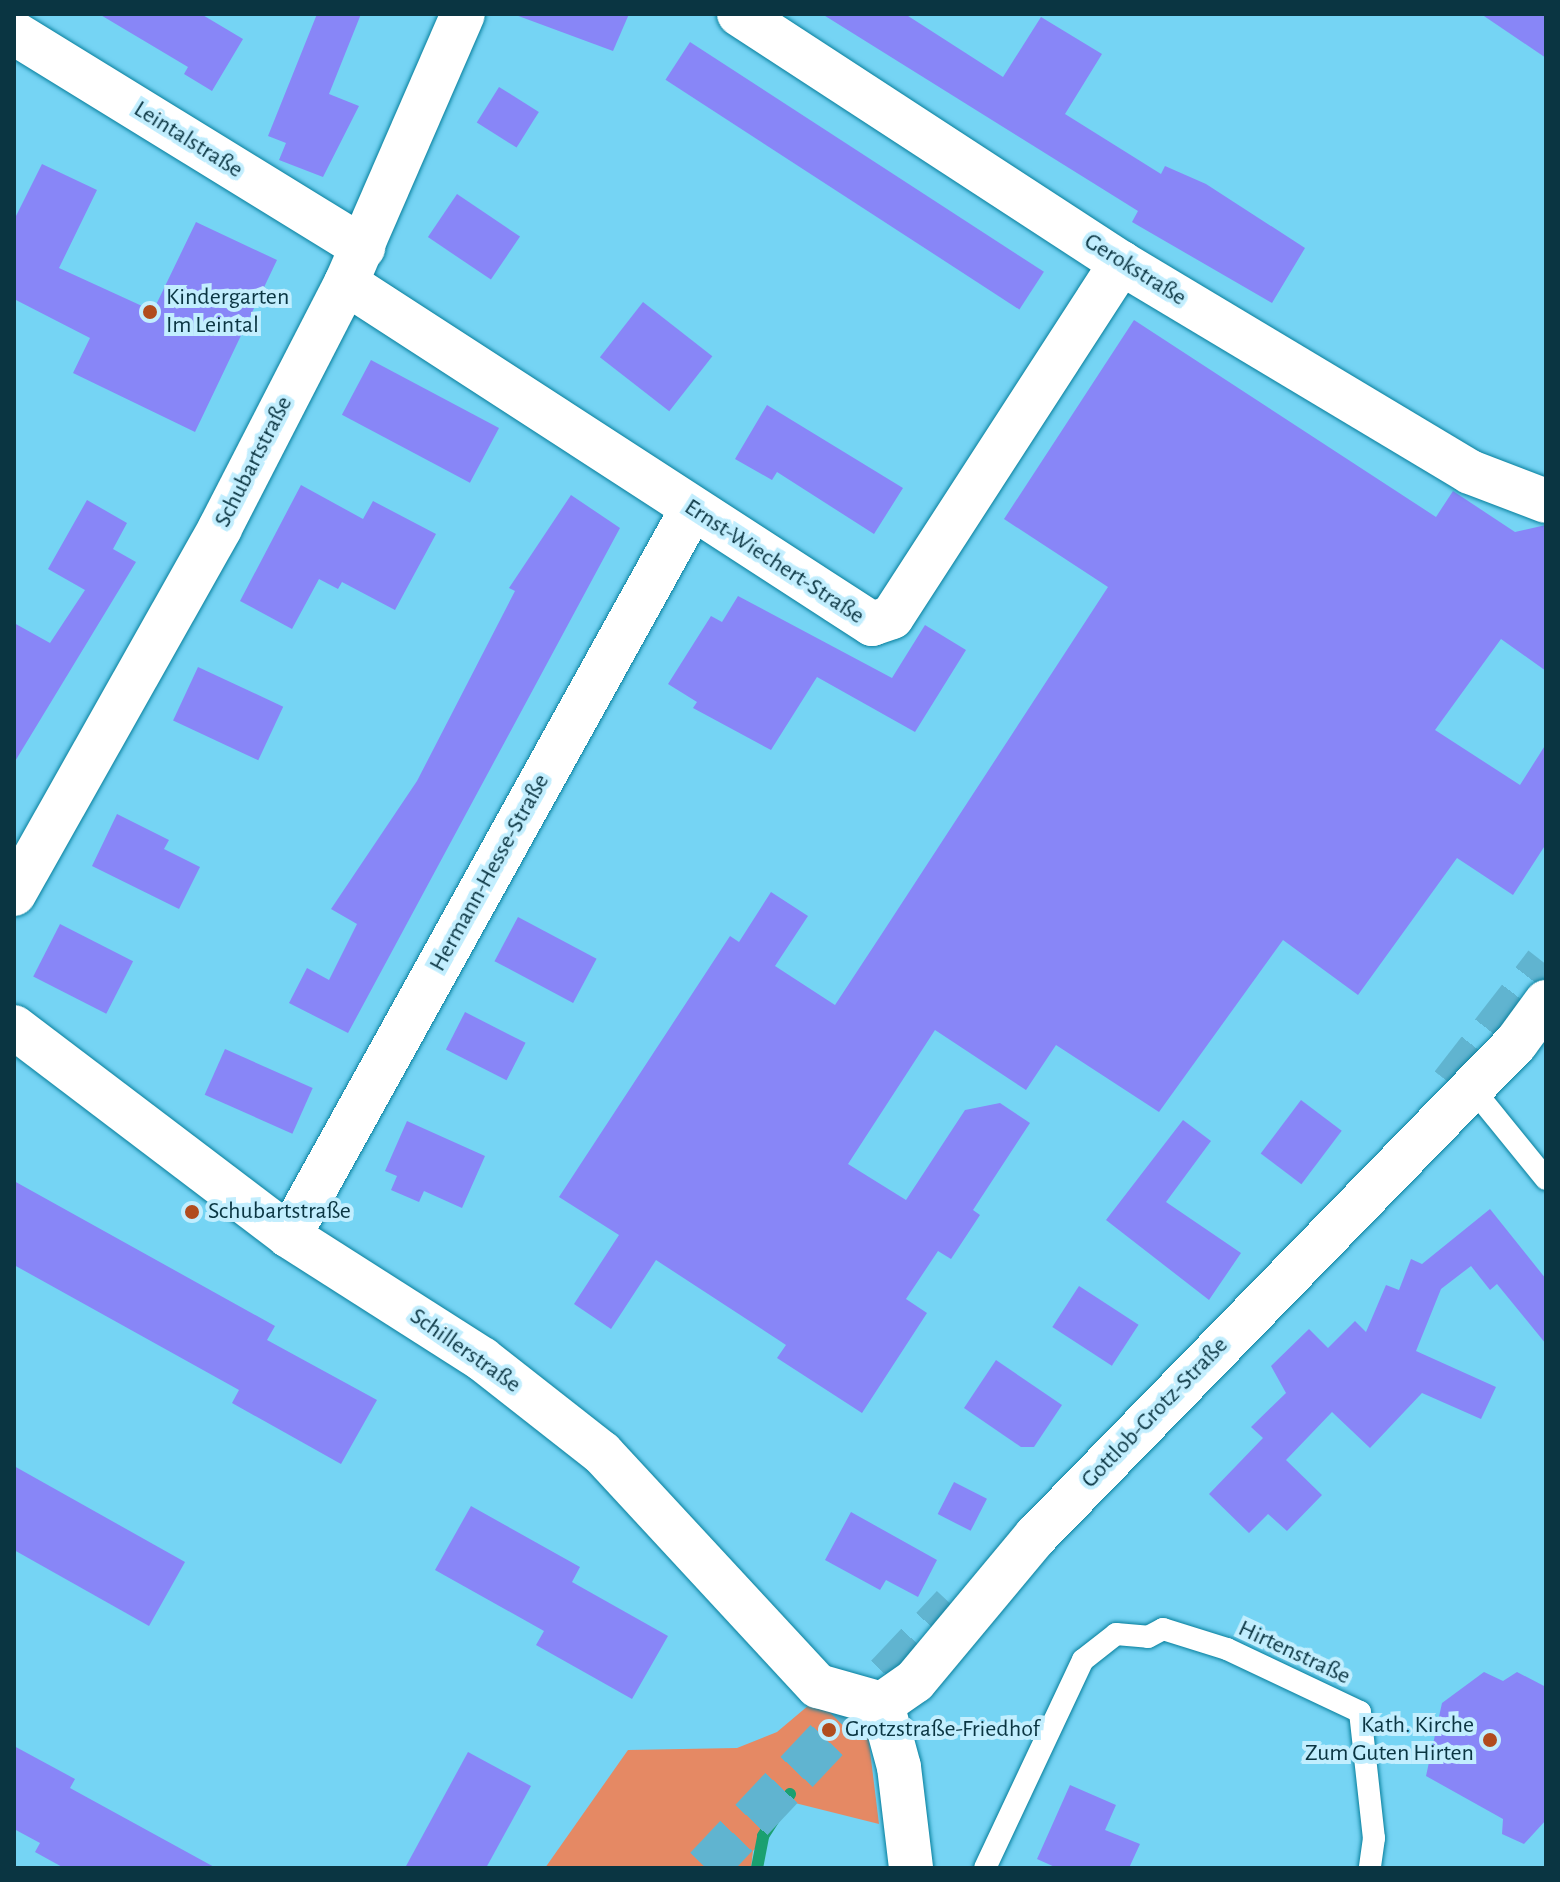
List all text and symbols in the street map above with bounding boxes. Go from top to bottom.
street label: Leintalstraße [128,95,248,185]
street label: Gerokstraße [1079,227,1191,313]
place label: Kindergarten Im Leintal [166,284,289,340]
marker: Kindergarten Im Leintal [141,303,159,321]
street label: Schubartstraße [209,392,299,532]
street label: Ernst-Wiechert-Straße [679,493,869,631]
street label: Hermann-Hesse-Straße [424,769,556,977]
place label: Schubartstraße [208,1198,351,1226]
marker: Schubartstraße [183,1203,201,1221]
street label: Schillerstraße [404,1302,526,1400]
street label: Gottlob-Grotz-Straße [1076,1332,1234,1494]
street label: Hirtenstraße [1233,1615,1355,1691]
place label: Kath. Kirche Zum Guten Hirten [1305,1712,1474,1768]
place label: Grotzstraße-Friedhof [845,1716,1040,1744]
marker: Grotzstraße-Friedhof [820,1721,838,1739]
marker: Kath. Kirche Zum Guten Hirten [1481,1731,1499,1749]

